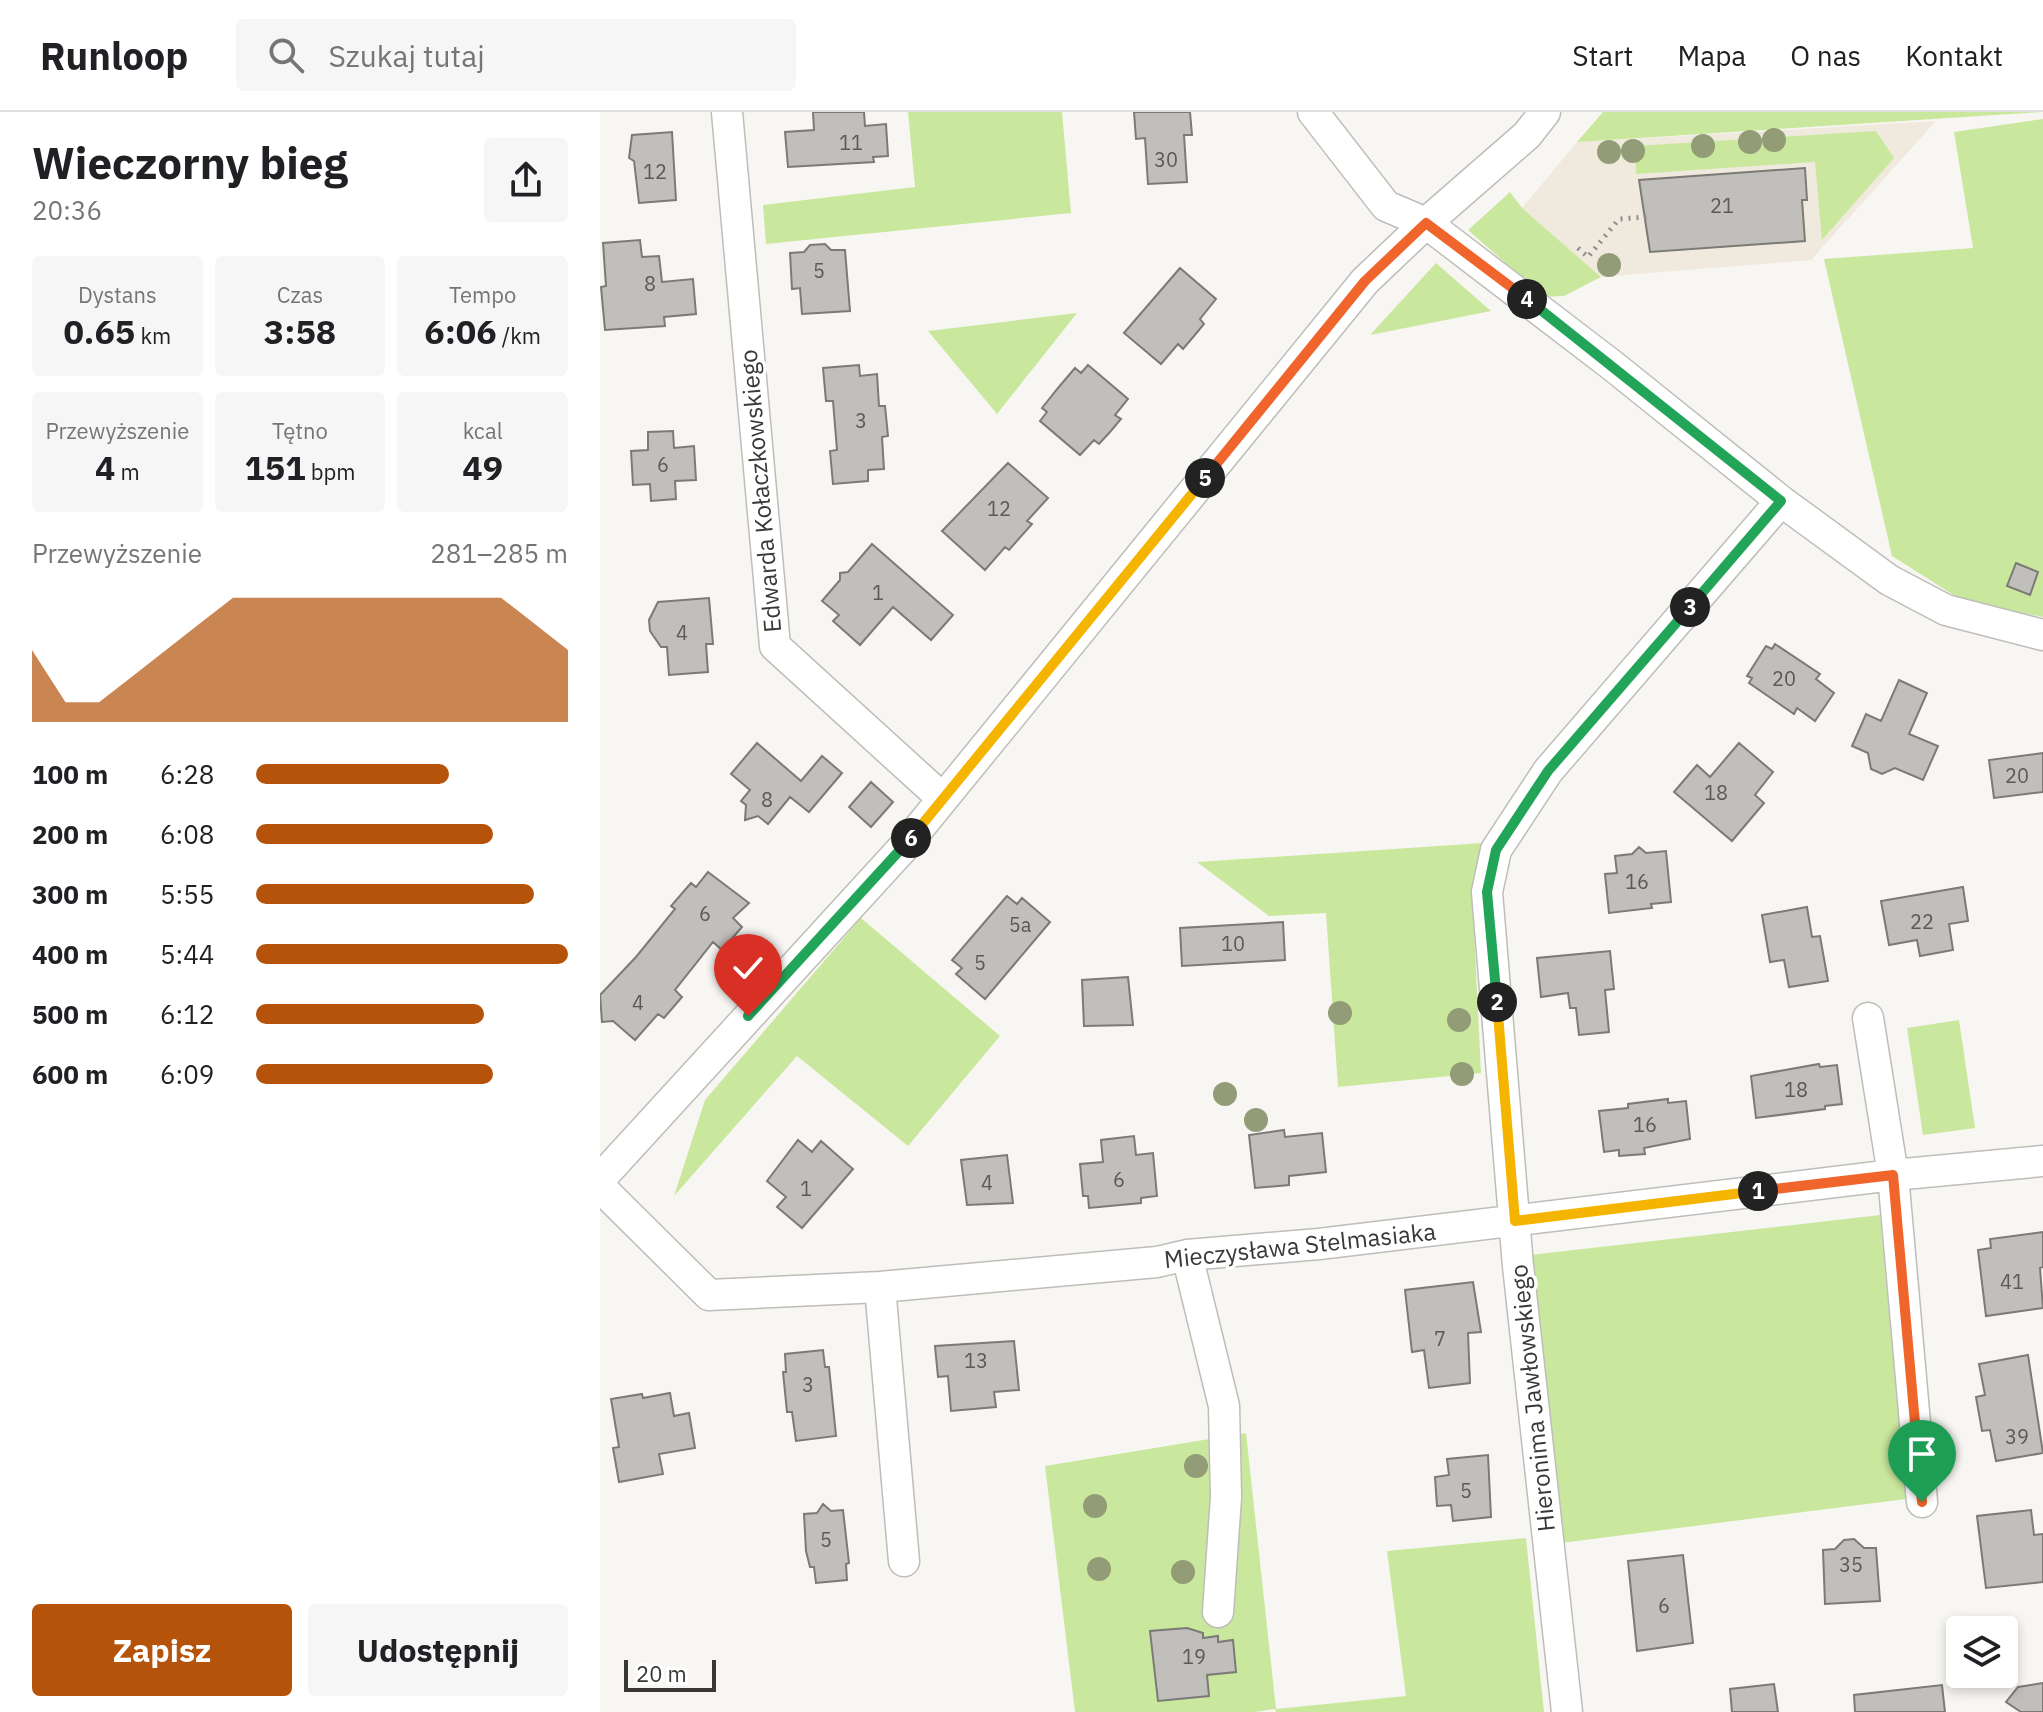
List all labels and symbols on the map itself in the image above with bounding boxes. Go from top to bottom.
house number: 11 [839,129,863,156]
house number: 30 [1154,146,1178,173]
house number: 12 [643,158,667,185]
house number: 21 [1710,192,1734,219]
house number: 5 [813,257,825,284]
house number: 8 [644,270,656,297]
pin: 4 [1507,279,1547,319]
street label: Edwarda Kołaczkowskiego [732,348,788,634]
house number: 3 [855,407,867,434]
house number: 6 [657,451,669,478]
pin: 5 [1185,458,1225,498]
house number: 12 [987,495,1011,522]
house number: 1 [872,579,884,606]
pin: 3 [1670,587,1710,627]
house number: 4 [676,619,688,646]
house number: 20 [1772,665,1796,692]
house number: 20 [2005,762,2029,789]
house number: 18 [1704,779,1728,806]
house number: 8 [761,786,773,813]
pin: 6 [891,818,931,858]
house number: 16 [1625,868,1649,895]
house number: 6 [699,900,711,927]
house number: 22 [1910,908,1934,935]
house number: 5a [1009,911,1032,938]
house number: 10 [1221,930,1245,957]
pin [714,934,782,1016]
house number: 5 [974,949,986,976]
pin: 2 [1477,982,1517,1022]
house number: 4 [632,989,644,1016]
house number: 18 [1784,1076,1808,1103]
house number: 16 [1633,1111,1657,1138]
house number: 6 [1113,1166,1125,1193]
house number: 4 [981,1169,993,1196]
pin: 1 [1738,1171,1778,1211]
house number: 1 [800,1175,812,1202]
street label: Mieczysława Stelmasiaka [1162,1215,1438,1275]
street label: Hieronima Jawłowskiego [1502,1263,1562,1533]
house number: 41 [2000,1268,2024,1295]
house number: 7 [1434,1325,1446,1352]
house number: 13 [964,1347,988,1374]
house number: 3 [802,1371,814,1398]
pin [1888,1420,1956,1502]
house number: 39 [2005,1423,2029,1450]
house number: 5 [1460,1477,1472,1504]
house number: 5 [820,1526,832,1553]
house number: 35 [1839,1551,1863,1578]
house number: 6 [1658,1592,1670,1619]
house number: 19 [1182,1643,1206,1670]
scale bar [624,1656,716,1692]

